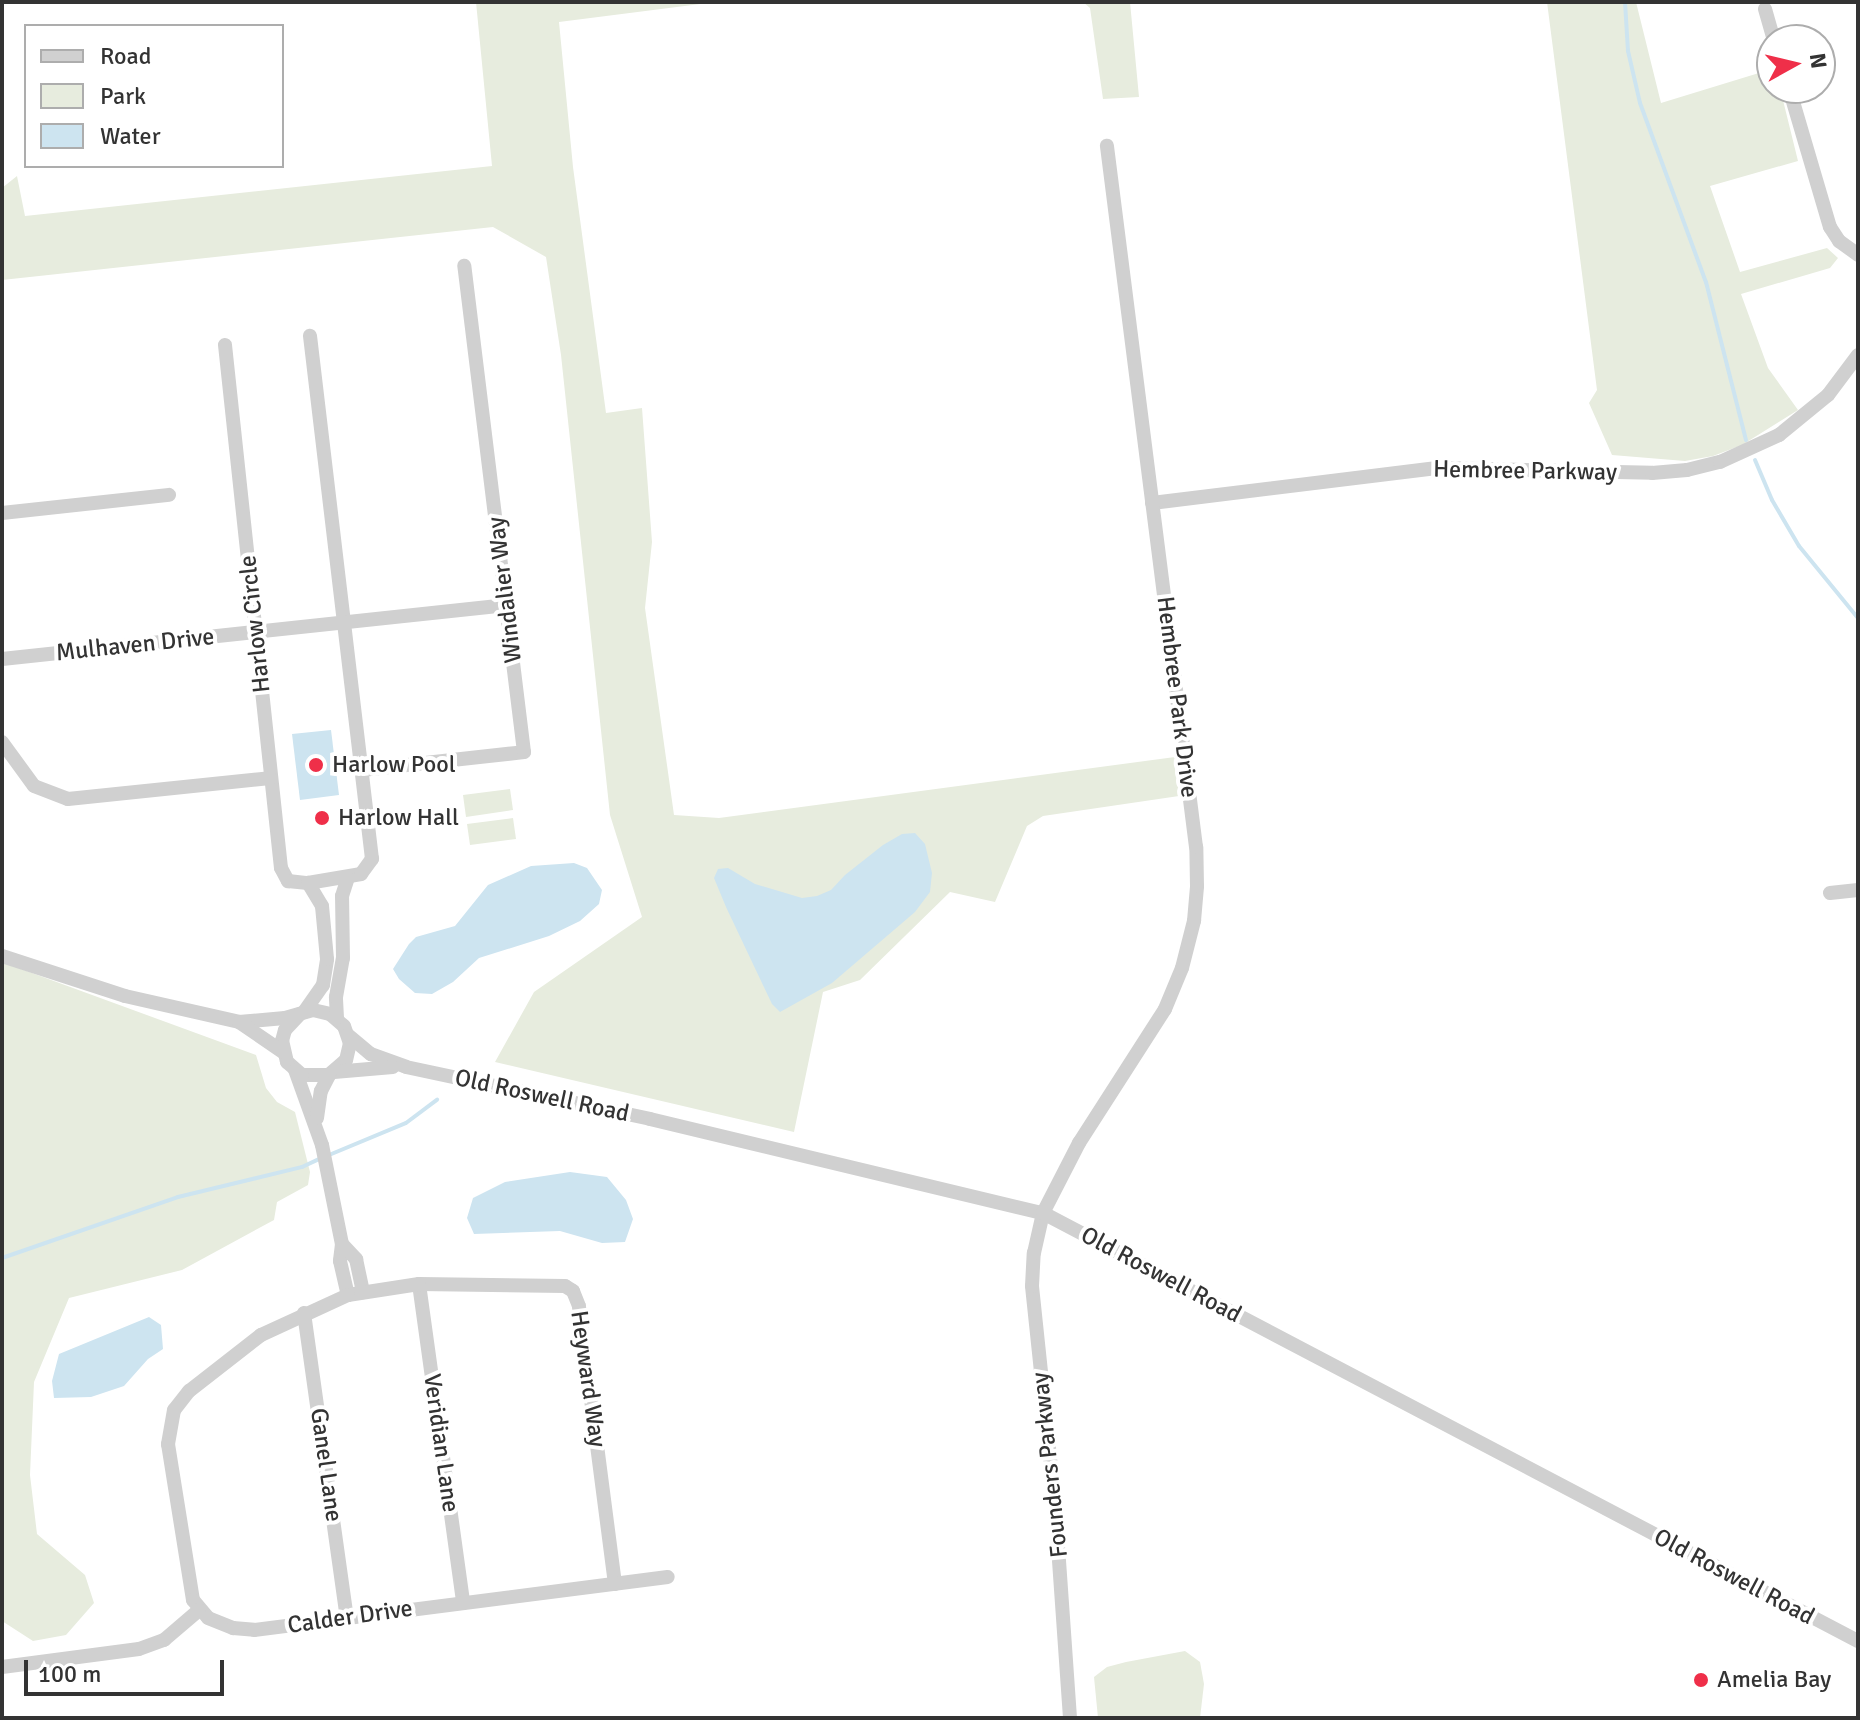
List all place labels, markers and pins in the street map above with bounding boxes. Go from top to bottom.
place label: Harlow Pool [332,751,456,779]
marker: Harlow Pool [307,756,325,774]
place label: Harlow Hall [338,804,459,832]
marker: Harlow Hall [313,809,331,827]
place label: Amelia Bay [1717,1666,1831,1694]
marker: Amelia Bay [1692,1671,1710,1689]

